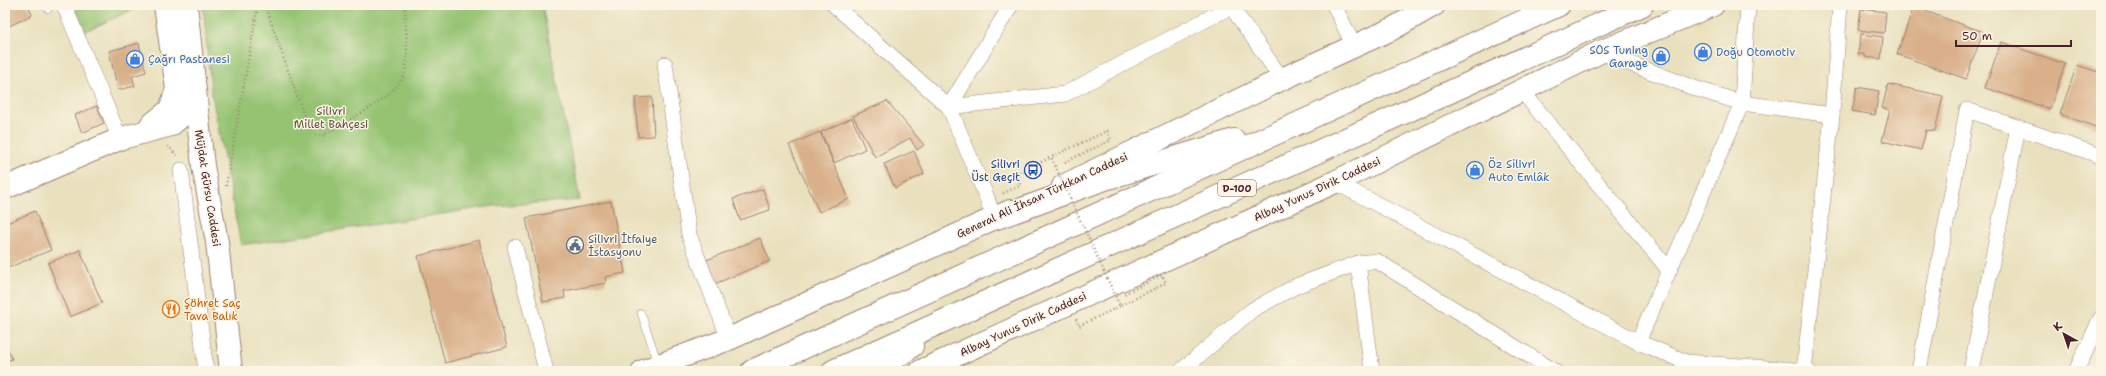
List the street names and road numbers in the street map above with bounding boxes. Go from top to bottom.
street label: Müjdat Gürsu Caddesi [191,129,224,248]
street label: General Ali İhsan Türkkan Caddesi [954,149,1130,242]
street label: Albay Yunus Dirik Caddesi [1251,153,1383,225]
road number: D-100 [1218,180,1256,196]
street label: Albay Yunus Dirik Caddesi [957,288,1089,360]

